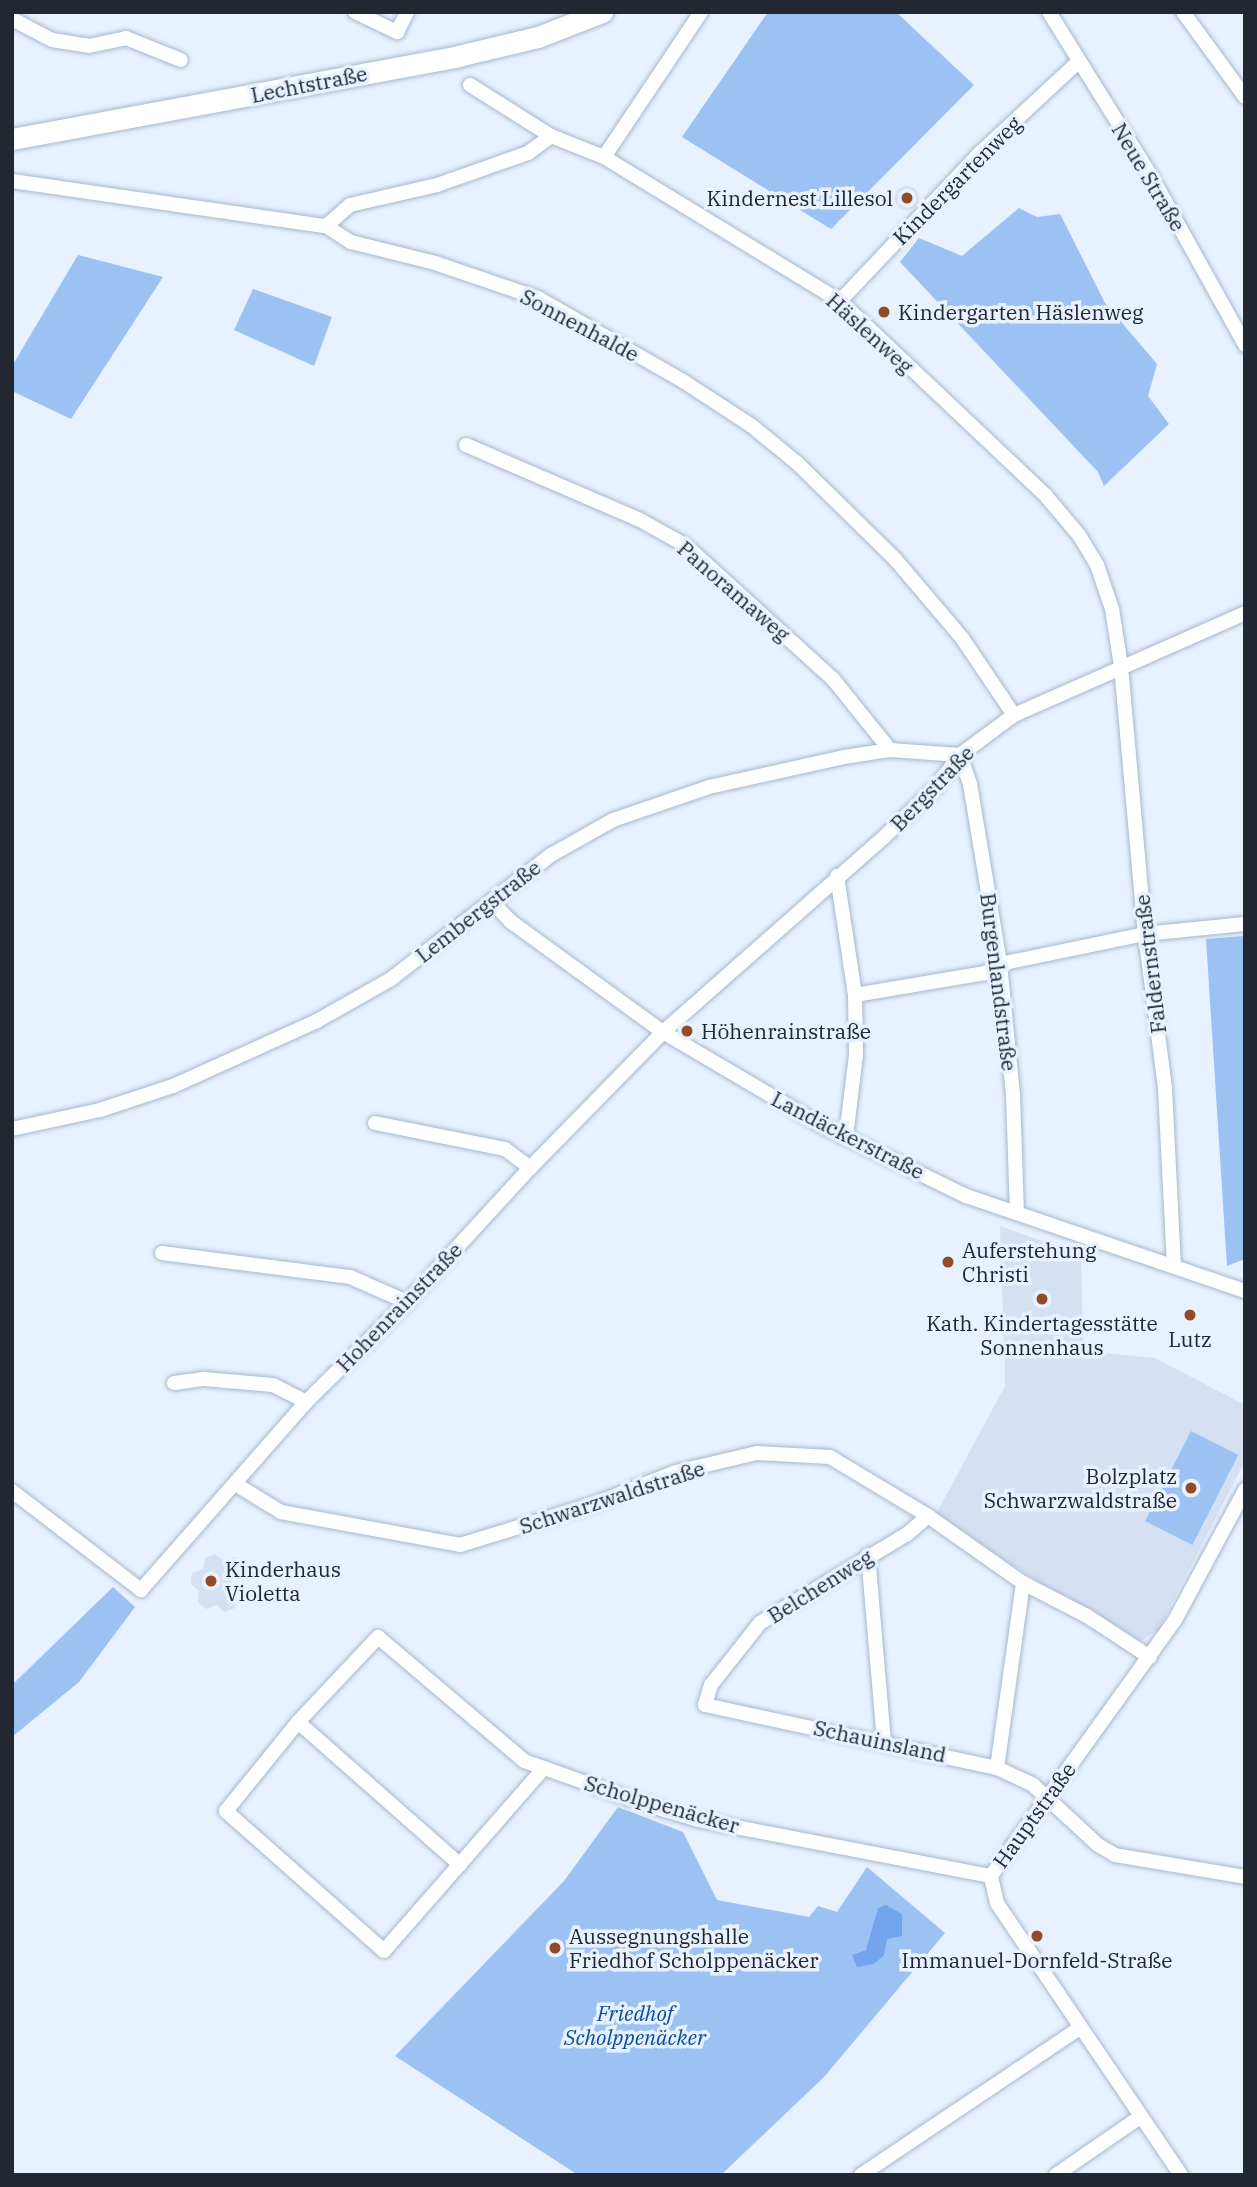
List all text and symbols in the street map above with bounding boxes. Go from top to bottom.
street label: Lechtstraße [249,60,369,108]
street label: Kindergartenweg [888,111,1026,249]
street label: Neue Straße [1107,118,1191,236]
place label: Kindernest Lillesol [706,185,893,211]
marker: Kindernest Lillesol [899,190,915,206]
street label: Sonnenhalde [516,283,644,367]
street label: Häslenweg [821,288,919,378]
place label: Kindergarten Häslenweg [898,299,1143,325]
marker: Kindergarten Häslenweg [876,304,892,320]
street label: Panoramaweg [673,535,795,647]
street label: Bergstraße [885,740,979,836]
street label: Lembergstraße [411,854,545,968]
street label: Burgenlandstraße [976,892,1022,1072]
street label: Faldernstraße [1129,893,1171,1035]
place label: Höhenrainstraße [701,1018,871,1044]
marker: Höhenrainstraße [679,1023,695,1039]
street label: Landäckerstraße [767,1086,929,1184]
street label: Hohenrainstraße [331,1237,467,1377]
place label: Auferstehung Christi [962,1237,1096,1287]
marker: Auferstehung Christi [940,1254,956,1270]
marker: Kath. Kindertagesstätte Sonnenhaus [1034,1291,1050,1307]
marker: Lutz [1182,1307,1198,1323]
place label: Kath. Kindertagesstätte Sonnenhaus [926,1310,1158,1360]
place label: Lutz [1168,1326,1212,1352]
street label: Schwarzwaldstraße [516,1455,708,1539]
place label: Bolzplatz Schwarzwaldstraße [984,1463,1177,1513]
marker: Bolzplatz Schwarzwaldstraße [1183,1480,1199,1496]
street label: Belchenweg [763,1544,877,1628]
place label: Kinderhaus Violetta [225,1556,341,1606]
marker: Kinderhaus Violetta [203,1573,219,1589]
street label: Schauinsland [811,1715,949,1767]
street label: Hauptstraße [987,1757,1081,1873]
street label: Scholppenäcker [582,1770,742,1838]
place label: Aussegnungshalle Friedhof Scholppenäcker [569,1923,819,1973]
marker: Immanuel-Dornfeld-Straße [1029,1928,1045,1944]
marker: Aussegnungshalle Friedhof Scholppenäcker [547,1940,563,1956]
place label: Immanuel-Dornfeld-Straße [902,1947,1172,1973]
park label: Friedhof Scholppenäcker [564,2000,706,2050]

